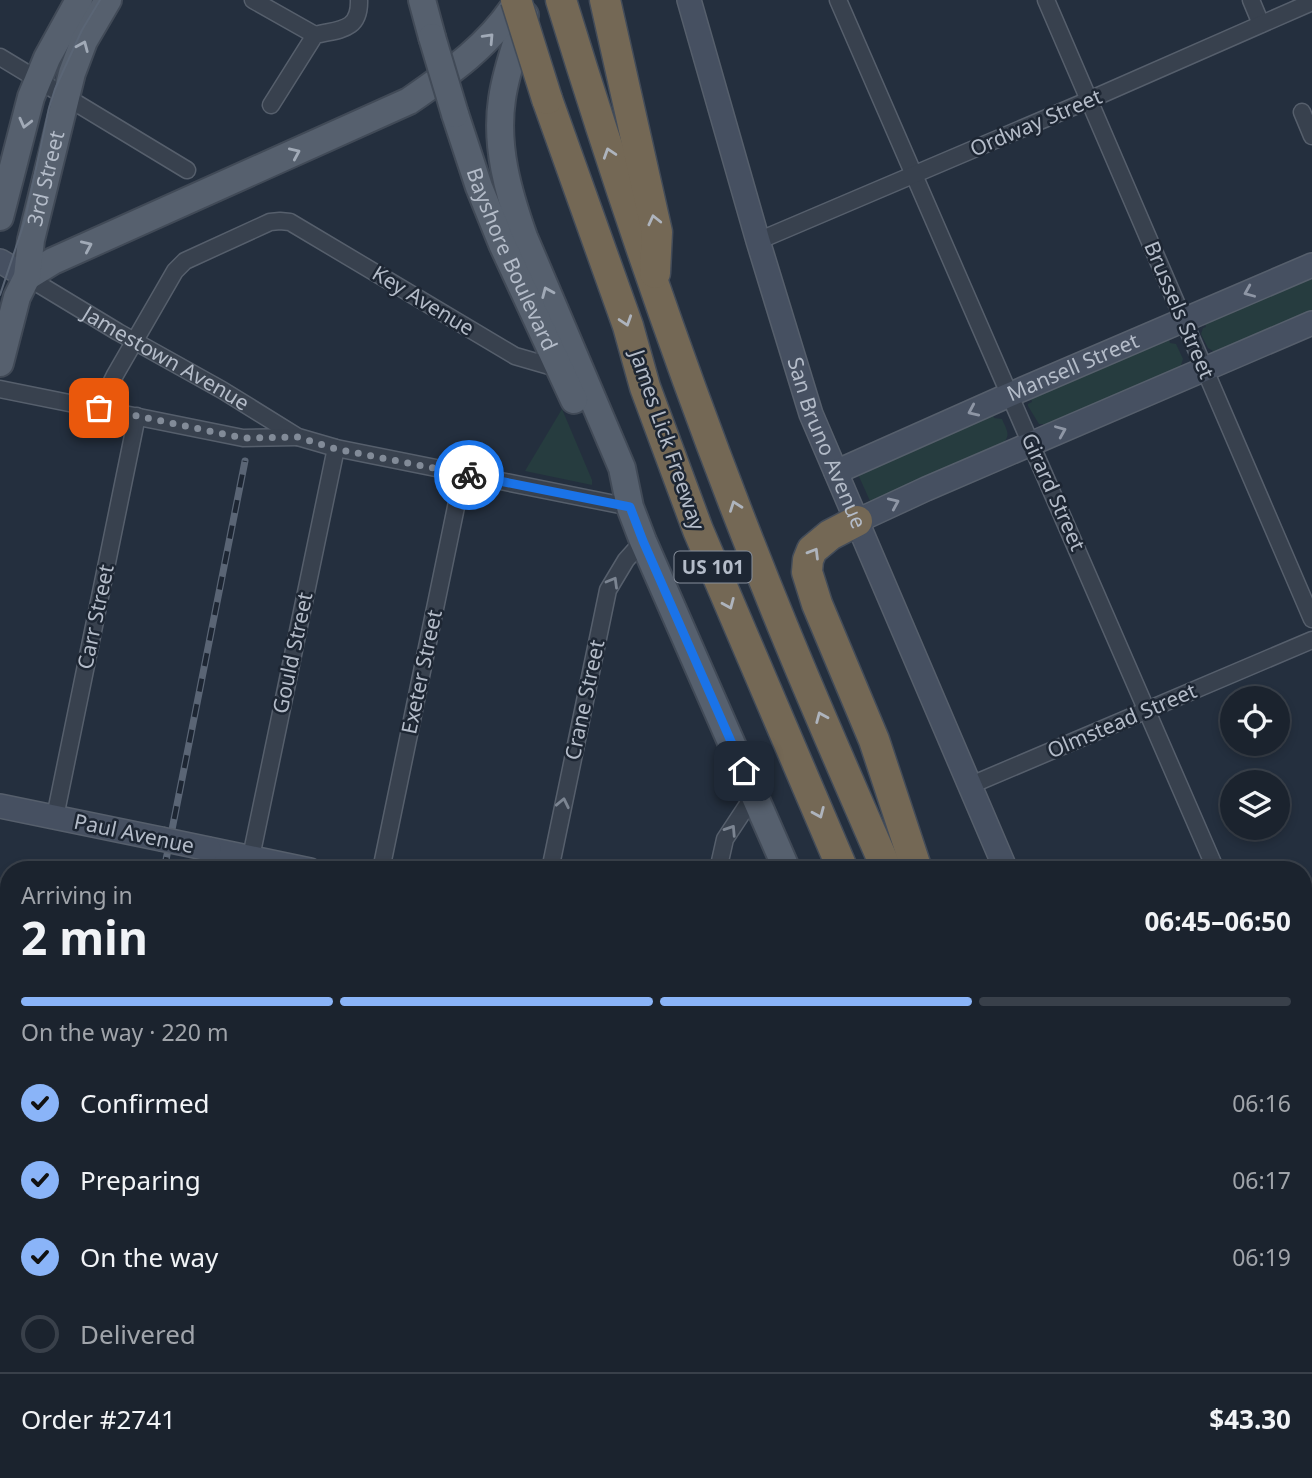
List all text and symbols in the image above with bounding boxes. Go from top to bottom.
one-way arrow [481,33,493,46]
one-way arrow [75,41,89,53]
street label: Ordway Street [965,82,1106,162]
one-way arrow [19,117,33,129]
street label: 3rd Street [20,127,70,229]
one-way arrow [288,147,300,161]
one-way arrow [603,148,618,160]
street label: Bayshore Boulevard [461,164,564,355]
one-way arrow [648,214,663,226]
street label: Brussels Street [1138,237,1222,383]
one-way arrow [80,240,92,254]
street label: Key Avenue [367,259,480,342]
one-way arrow [1244,284,1257,298]
one-way arrow [542,287,556,299]
street label: Jamestown Avenue [76,298,255,417]
one-way arrow [618,315,632,327]
street label: Mansell Street [1002,326,1143,407]
street label: James Lick Freeway [623,344,712,534]
street label: San Bruno Avenue [781,354,873,533]
pin [69,378,129,438]
icon: bag [80,389,118,427]
one-way arrow [968,403,980,417]
one-way arrow [1054,425,1067,439]
street label: Girard Street [1015,428,1092,555]
courier [434,440,504,510]
icon: bike [450,456,488,494]
one-way arrow [887,498,899,512]
one-way arrow [729,501,743,513]
one-way arrow [806,548,819,561]
road number: US 101 [674,552,752,582]
street label: Carr Street [70,561,120,672]
one-way arrow [605,576,618,589]
street label: Gould Street [265,589,319,716]
one-way arrow [721,596,735,609]
street label: Exeter Street [394,607,448,737]
street label: Crane Street [558,637,611,762]
street label: Olmstead Street [1043,676,1201,764]
map controls [1220,686,1290,840]
button: locate [1220,686,1290,756]
one-way arrow [815,712,829,724]
pin [714,741,774,801]
icon: home [725,752,763,790]
button: layers [1220,770,1290,840]
one-way arrow [555,797,570,809]
one-way arrow [811,806,825,818]
street label: Paul Avenue [72,807,197,859]
one-way arrow [723,825,736,838]
text: Arriving in [21,879,133,911]
text: 06:45–06:50 [1144,903,1291,939]
text: 2 min [21,906,148,968]
text: On the way · 220 m [21,1016,228,1048]
icon: check [21,1084,59,1122]
text: Confirmed [80,1085,210,1121]
text: 06:16 [1232,1087,1291,1119]
icon: check [21,1161,59,1199]
text: Preparing [80,1162,201,1198]
text: 06:17 [1232,1164,1291,1196]
icon: check [21,1238,59,1276]
text: On the way [80,1239,218,1275]
text: 06:19 [1232,1241,1291,1273]
text: Delivered [80,1316,196,1352]
text: Order #2741 [21,1401,176,1437]
text: $43.30 [1209,1401,1291,1437]

